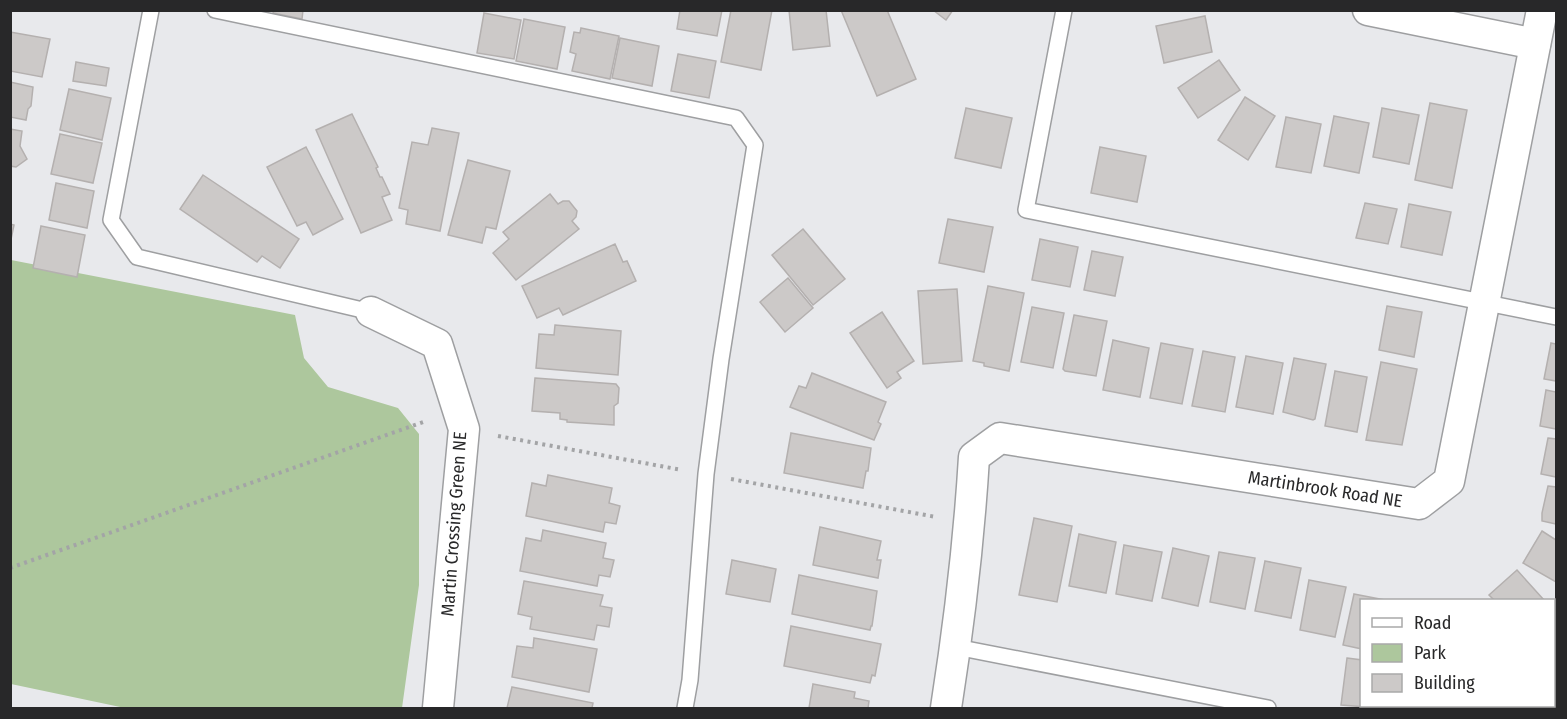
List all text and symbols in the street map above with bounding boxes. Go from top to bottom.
street label: Martin Crossing Green NE [437,431,471,617]
street label: Martinbrook Road NE [1246,466,1404,512]
legend [1360,599,1555,707]
text: Road [1414,612,1451,634]
text: Park [1414,642,1447,664]
text: Building [1414,672,1475,694]

